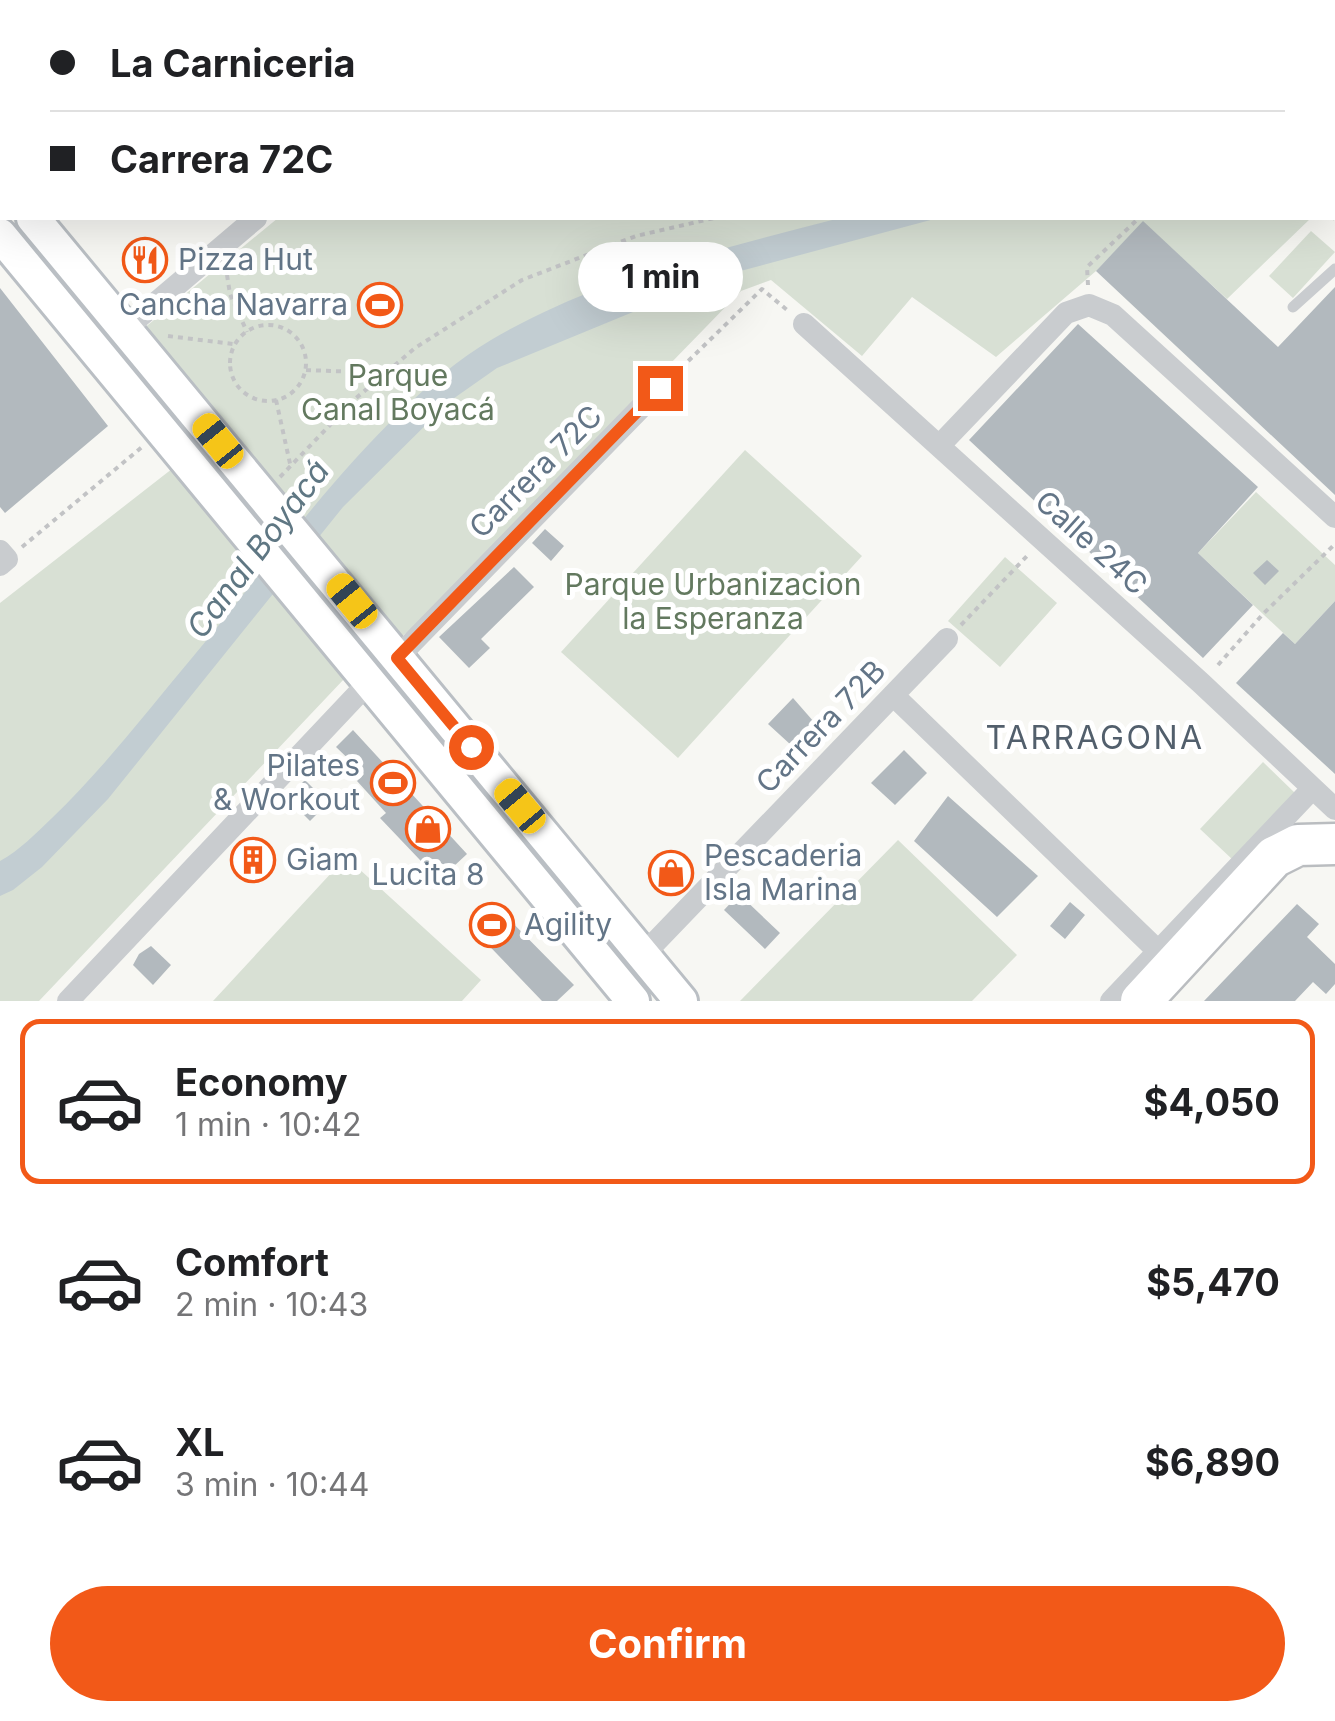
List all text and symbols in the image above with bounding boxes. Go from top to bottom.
text: La Carniceria [110,40,356,86]
text: Carrera 72C [110,136,333,182]
restaurant icon: Pizza Hut [122,237,168,283]
place label: Pizza Hut [178,241,313,277]
callout: 1 min [578,243,742,313]
text: 1 min [621,257,700,296]
sports icon: Cancha Navarra [357,282,403,328]
place label: Cancha Navarra [119,286,348,322]
park label: Parque Canal Boyacá [301,357,495,427]
route end [638,366,683,411]
street label: Carrera 72C [462,398,609,545]
car [187,408,249,474]
water label: Canal Boyacá [178,452,337,646]
street label: Calle 24C [1028,483,1155,602]
park label: Parque Urbanizacion la Esperanza [565,566,861,636]
car [321,568,383,634]
street label: Carrera 72B [748,653,892,800]
district label: TARRAGONA [985,718,1205,757]
route start [449,725,494,770]
place label: Pilates & Workout [213,747,360,817]
sports icon: Pilates & Workout [370,760,416,806]
car [489,773,551,839]
shop icon: Lucita 8 [405,806,451,852]
building icon: Giam [230,837,276,883]
place label: Pescaderia Isla Marina [704,837,862,907]
place label: Giam [286,841,359,877]
shop icon: Pescaderia Isla Marina [648,850,694,896]
place label: Lucita 8 [372,856,484,892]
sports icon: Agility [469,902,515,948]
place label: Agility [524,906,612,942]
icon: car [55,1057,145,1147]
text: Economy [175,1059,348,1105]
text: $4,050 [1144,1079,1280,1125]
text: 1 min · 10:42 [175,1105,362,1144]
icon: car [55,1237,145,1327]
text: Comfort [175,1239,329,1285]
text: $5,470 [1146,1259,1280,1305]
text: 2 min · 10:43 [175,1285,368,1324]
icon: car [55,1417,145,1507]
text: XL [175,1419,225,1465]
text: $6,890 [1145,1439,1280,1485]
text: 3 min · 10:44 [175,1465,369,1504]
button: Confirm [50,1586,1285,1701]

